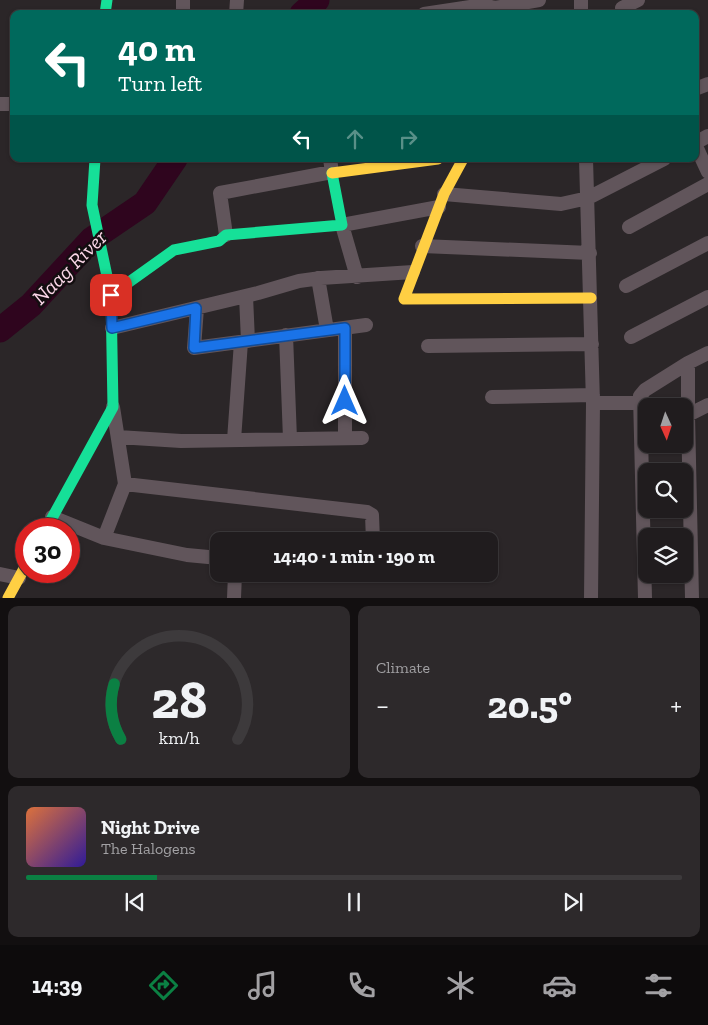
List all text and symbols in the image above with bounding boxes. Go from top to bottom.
text: 40 m [118,28,195,70]
icon: left [35,30,100,95]
text: Turn left [118,70,202,97]
icon: left [288,125,316,153]
icon: ahead [341,125,369,153]
icon: right [394,125,422,153]
water label: Naag River [26,224,112,310]
pin [90,274,132,316]
icon: arrive [97,281,125,309]
position arrow [318,374,370,426]
north arrow [638,398,692,452]
map controls [638,398,693,583]
button: search [638,463,693,518]
speed limit sign: 30 [15,518,80,583]
button: layers [638,528,693,583]
text: 14:40 · 1 min · 190 m [273,545,435,568]
text: Climate [376,658,430,677]
text: 28 [151,669,207,731]
text: 20.5° [487,682,572,728]
text: − [376,689,389,722]
text: + [670,689,682,722]
text: km/h [159,727,199,749]
text: Night Drive [101,816,200,839]
text: The Halogens [101,839,196,858]
icon: previous [121,888,149,916]
icon: pause [340,888,368,916]
icon: next [559,888,587,916]
icon: directions [146,968,181,1003]
icon: music [245,968,280,1003]
icon: phone [344,968,379,1003]
icon: climate [443,968,478,1003]
icon: car [542,968,577,1003]
icon: filters [641,968,676,1003]
text: 14:39 [32,972,82,999]

